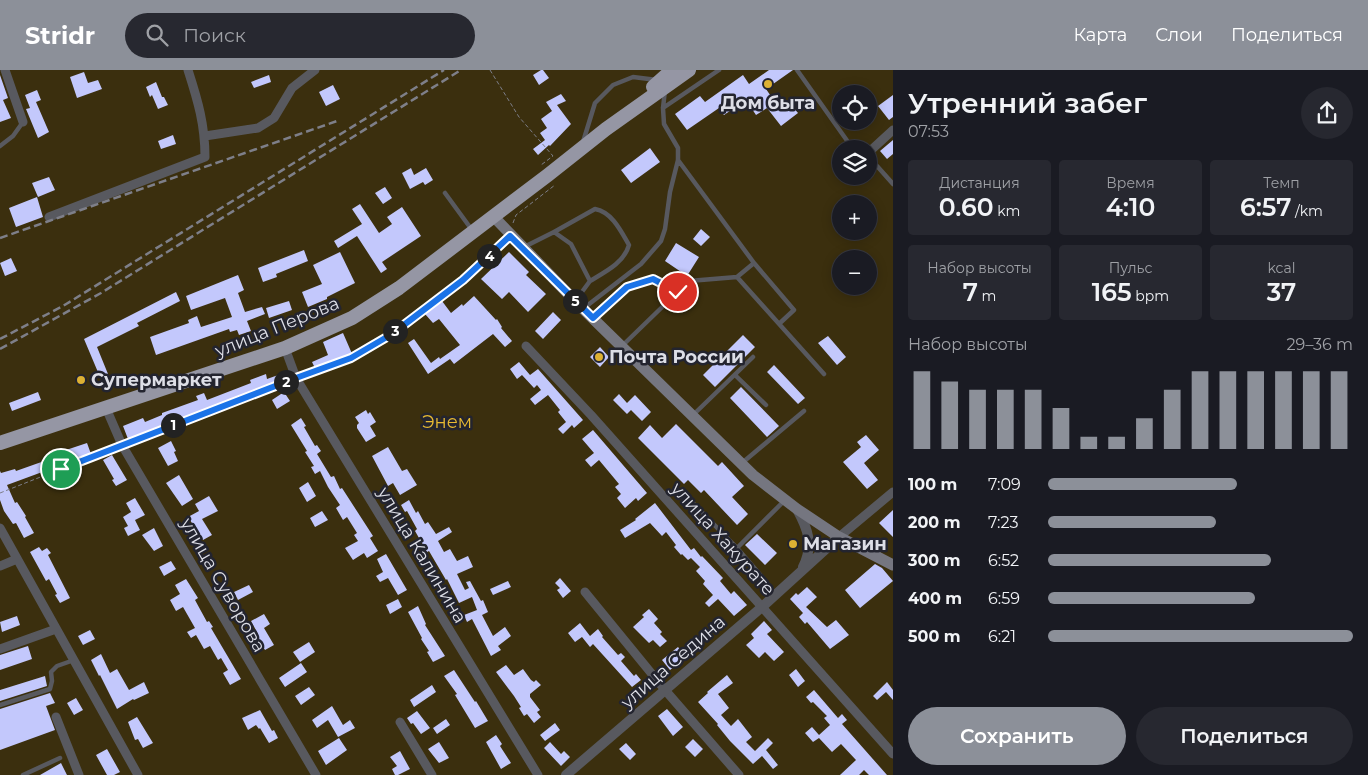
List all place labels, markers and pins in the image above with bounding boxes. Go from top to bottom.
marker: Дом быта [762,78,774,90]
place label: Дом быта [721,92,815,114]
pin: 4 [476,244,502,268]
pin [657,271,699,313]
pin: 5 [562,288,588,314]
pin: 3 [382,318,408,344]
place label: Почта России [609,346,744,368]
marker: Почта России [593,351,605,363]
place label: Супермаркет [91,369,222,391]
pin: 2 [274,370,298,394]
marker: Супермаркет [75,374,87,386]
pin: 1 [160,412,186,438]
pin [40,448,82,490]
place label: Магазин [803,533,887,555]
marker: Магазин [787,538,799,550]

